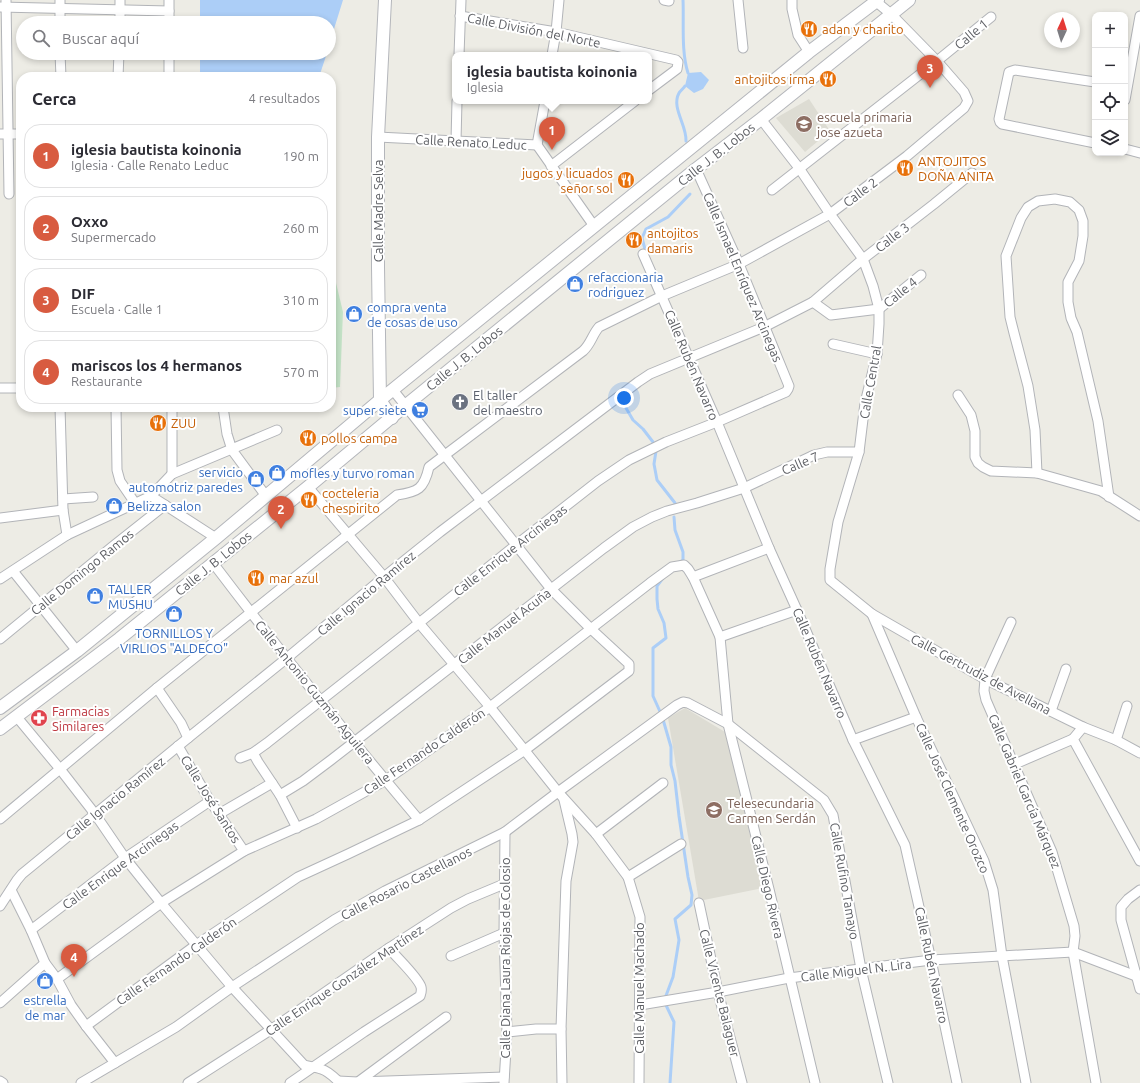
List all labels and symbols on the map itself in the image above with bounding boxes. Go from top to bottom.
street label: Calle División del Norte [466,10,602,50]
north arrow [1044,12,1080,48]
street label: Calle 1 [952,16,990,52]
restaurant icon: adan y charito [799,19,819,39]
place label: adan y charito [822,22,904,36]
pin: 3 [917,55,943,88]
restaurant icon: antojitos irma [818,69,838,89]
place label: antojitos irma [735,72,815,86]
place label: escuela primaria jose azueta [816,110,912,139]
school or university icon: escuela primaria jose azueta [794,114,814,134]
pin: 1 [539,117,565,150]
street label: Calle J. B. Lobos [675,119,758,188]
street label: Calle Renato Leduc [415,132,527,152]
place label: ANTOJITOS DOÑA ANITA [918,154,995,183]
restaurant icon: ANTOJITOS DOÑA ANITA [895,158,915,178]
street label: Calle Madre Selva [371,160,385,262]
place label: jugos y licuados señor sol [521,166,614,195]
restaurant icon: jugos y licuados señor sol [616,170,636,190]
street label: Calle 2 [840,175,880,209]
street label: Calle Ismael Enríquez Arcinegas [701,190,785,364]
street label: Calle 3 [872,219,912,255]
place label: antojitos damaris [647,226,699,255]
restaurant icon: antojitos damaris [624,230,644,250]
place label: refaccionaria rodriguez [588,270,663,299]
shop icon: refaccionaria rodriguez [565,274,585,294]
street label: Calle 4 [880,274,920,310]
place label: compra venta de cosas de uso [367,300,458,329]
shop icon: compra venta de cosas de uso [344,304,364,324]
street label: Calle Rubén Navarro [662,308,722,422]
street label: Calle J. B. Lobos [423,323,505,393]
street label: Calle Central [857,344,883,420]
place label: El taller del maestro [473,388,543,417]
your location [614,388,634,408]
church icon: El taller del maestro [450,392,470,412]
supermarket icon: super siete [410,400,430,420]
place label: super siete [343,403,407,417]
restaurant icon: ZUU [148,413,168,433]
place label: ZUU [171,416,196,430]
restaurant icon: pollos campa [298,428,318,448]
place label: pollos campa [321,431,397,445]
street label: Calle 7 [779,449,821,477]
shop icon: mofles y turvo roman [267,463,287,483]
place label: servicio automotriz paredes [128,465,243,494]
place label: mofles y turvo roman [290,466,415,480]
shop icon: servicio automotriz paredes [246,469,266,489]
place label: cocteleria chespirito [322,486,380,515]
restaurant icon: cocteleria chespirito [299,490,319,510]
shop icon: Belizza salon [104,496,124,516]
pin: 2 [268,496,294,529]
place label: Belizza salon [127,499,201,513]
street label: Calle Enrique Arciniegas [451,501,570,599]
street label: Calle Domingo Ramos [28,526,136,618]
street label: Calle J. B. Lobos [172,528,254,598]
street label: Calle Ignacio Ramírez [314,548,418,638]
restaurant icon: mar azul [246,568,266,588]
place label: mar azul [269,571,319,585]
place label: TALLER MUSHU [108,582,153,611]
street label: Calle Manuel Acuña [455,585,553,667]
shop icon: TALLER MUSHU [85,586,105,606]
shop icon: TORNILLOS Y VIRLIOS "ALDECO" [164,604,184,624]
street label: Calle Rubén Navarro [790,606,850,720]
street label: Calle Antonio Guzmán Aguilera [253,618,377,766]
place label: TORNILLOS Y VIRLIOS "ALDECO" [120,626,228,655]
street label: Calle Gertrudiz de Avellana [909,631,1053,717]
place label: Farmacias Similares [52,704,110,733]
street label: Calle Fernando Calderón [361,705,487,797]
pharmacy icon: Farmacias Similares [29,708,49,728]
street label: Calle Gabriel García Márquez [986,712,1064,870]
street label: Calle José Clemente Orozco [913,721,993,875]
street label: Calle José Santos [178,753,244,846]
street label: Calle Ignacio Ramírez [63,754,167,842]
place label: Telesecundaria Carmen Serdán [727,796,816,825]
school or university icon: Telesecundaria Carmen Serdán [704,800,724,820]
street label: Calle Enrique Arciniegas [59,818,181,912]
street label: Calle Rufino Tamayo [828,821,862,941]
street label: Calle Diego Rivera [749,834,787,940]
street label: Calle Rosario Castellanos [338,844,474,922]
street label: Calle Diana Laura Riojas de Colosio [498,857,512,1059]
street label: Calle Rubén Navarro [913,905,951,1025]
street label: Calle Fernando Calderón [113,914,239,1008]
street label: Calle Enrique González Martínez [262,922,426,1038]
street label: Calle Manuel Machado [632,922,646,1054]
street label: Calle Vicente Balaguer [697,928,743,1058]
pin: 4 [61,944,87,977]
street label: Calle Miguel N. Lira [800,956,912,984]
shop icon: estrella de mar [35,971,55,991]
place label: estrella de mar [23,993,67,1022]

